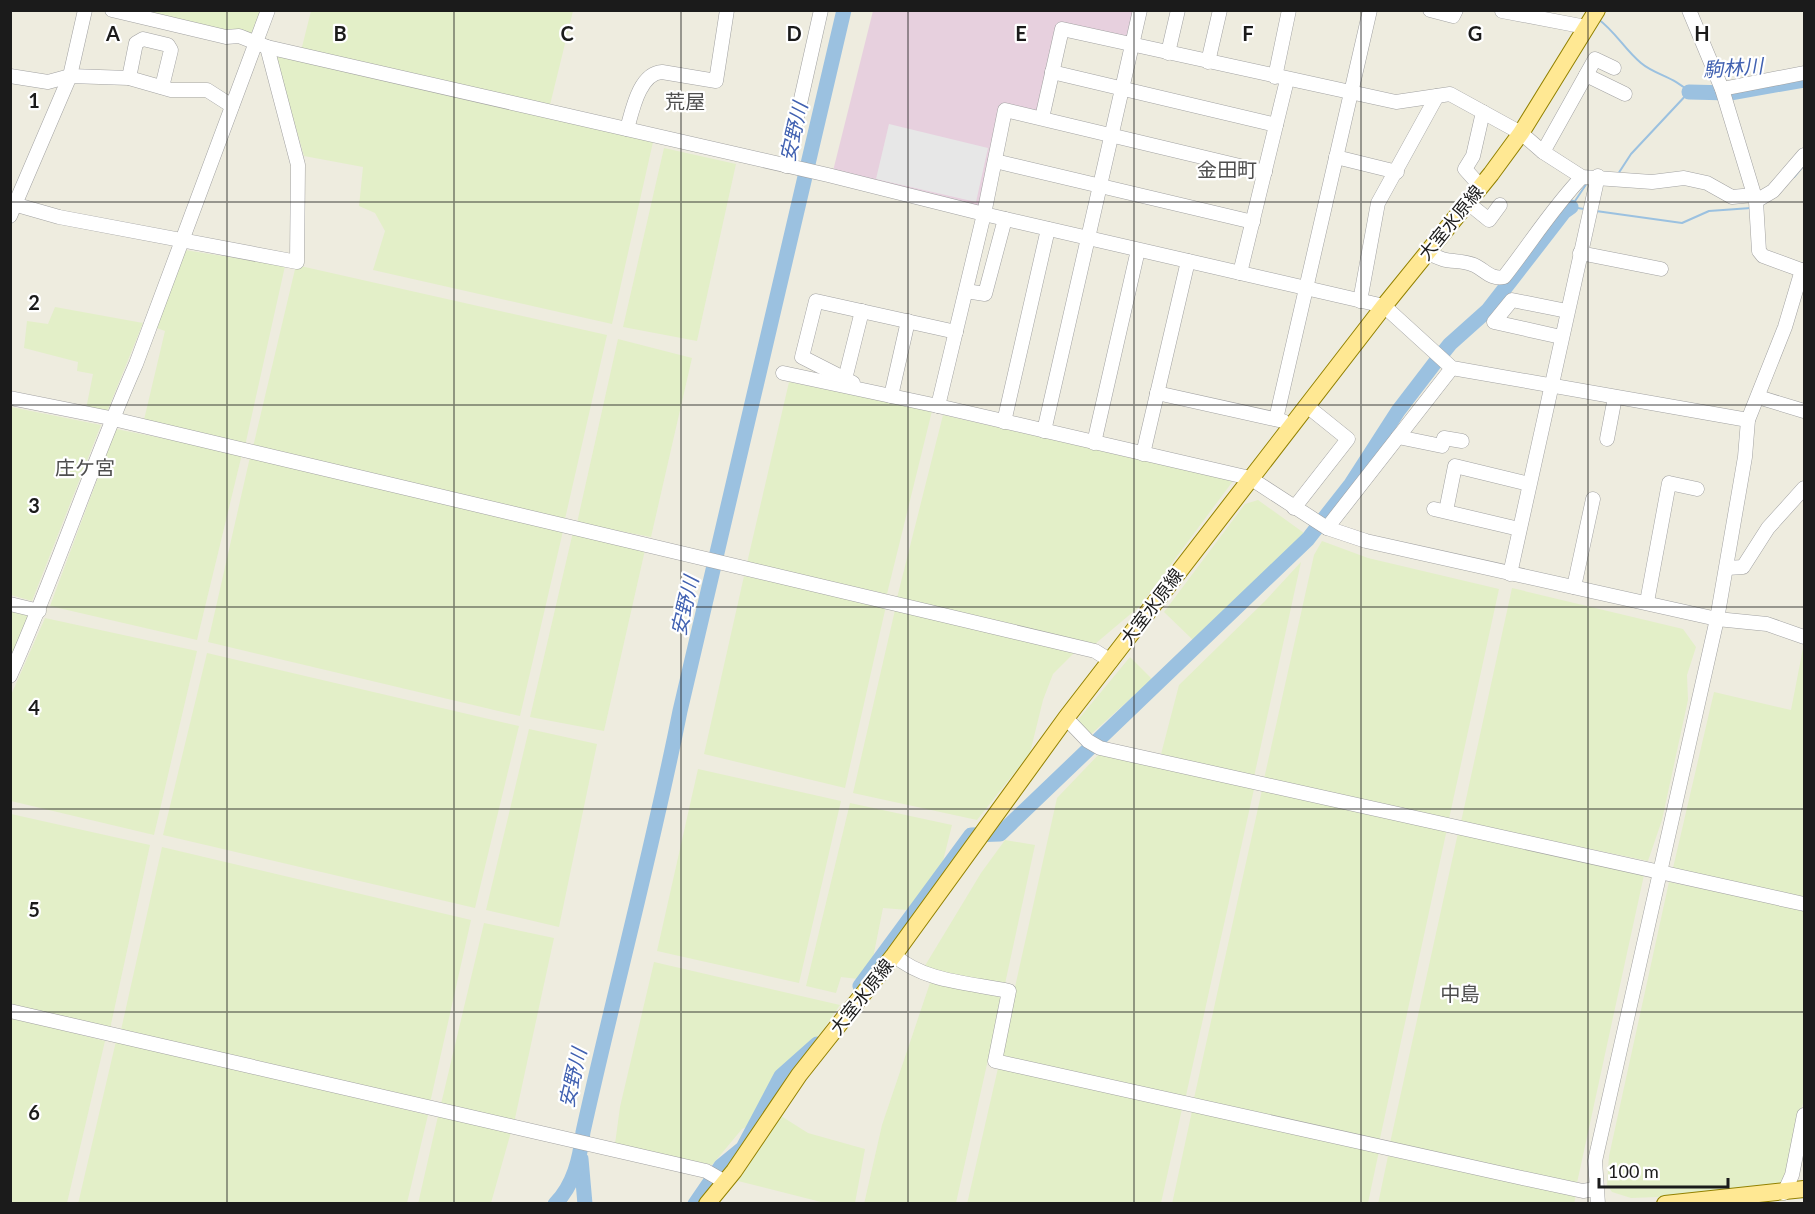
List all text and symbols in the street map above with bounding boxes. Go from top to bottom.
text: A [105,21,120,45]
text: B [333,21,347,45]
text: C [560,21,574,45]
text: D [786,21,802,45]
text: E [1015,21,1027,45]
text: F [1242,21,1254,45]
text: G [1468,21,1482,45]
text: H [1694,21,1710,45]
water label: 駒林川 [1702,53,1766,81]
text: 1 [28,88,40,112]
district label: 荒屋 [665,89,705,113]
water label: 安野川 [775,98,812,164]
district label: 金田町 [1197,157,1257,181]
street label: 大室水原線 [1413,180,1487,264]
text: 2 [28,290,40,314]
district label: 庄ケ宮 [55,455,115,479]
text: 3 [28,493,40,517]
street label: 大室水原線 [1115,564,1187,649]
water label: 安野川 [666,572,703,638]
text: 4 [28,695,40,719]
text: 5 [28,897,40,921]
street label: 大室水原線 [825,954,898,1039]
district label: 中島 [1440,981,1480,1005]
water label: 安野川 [554,1044,591,1110]
text: 6 [28,1100,40,1124]
scale bar [1599,1151,1728,1189]
text: 100 m [1608,1160,1659,1182]

